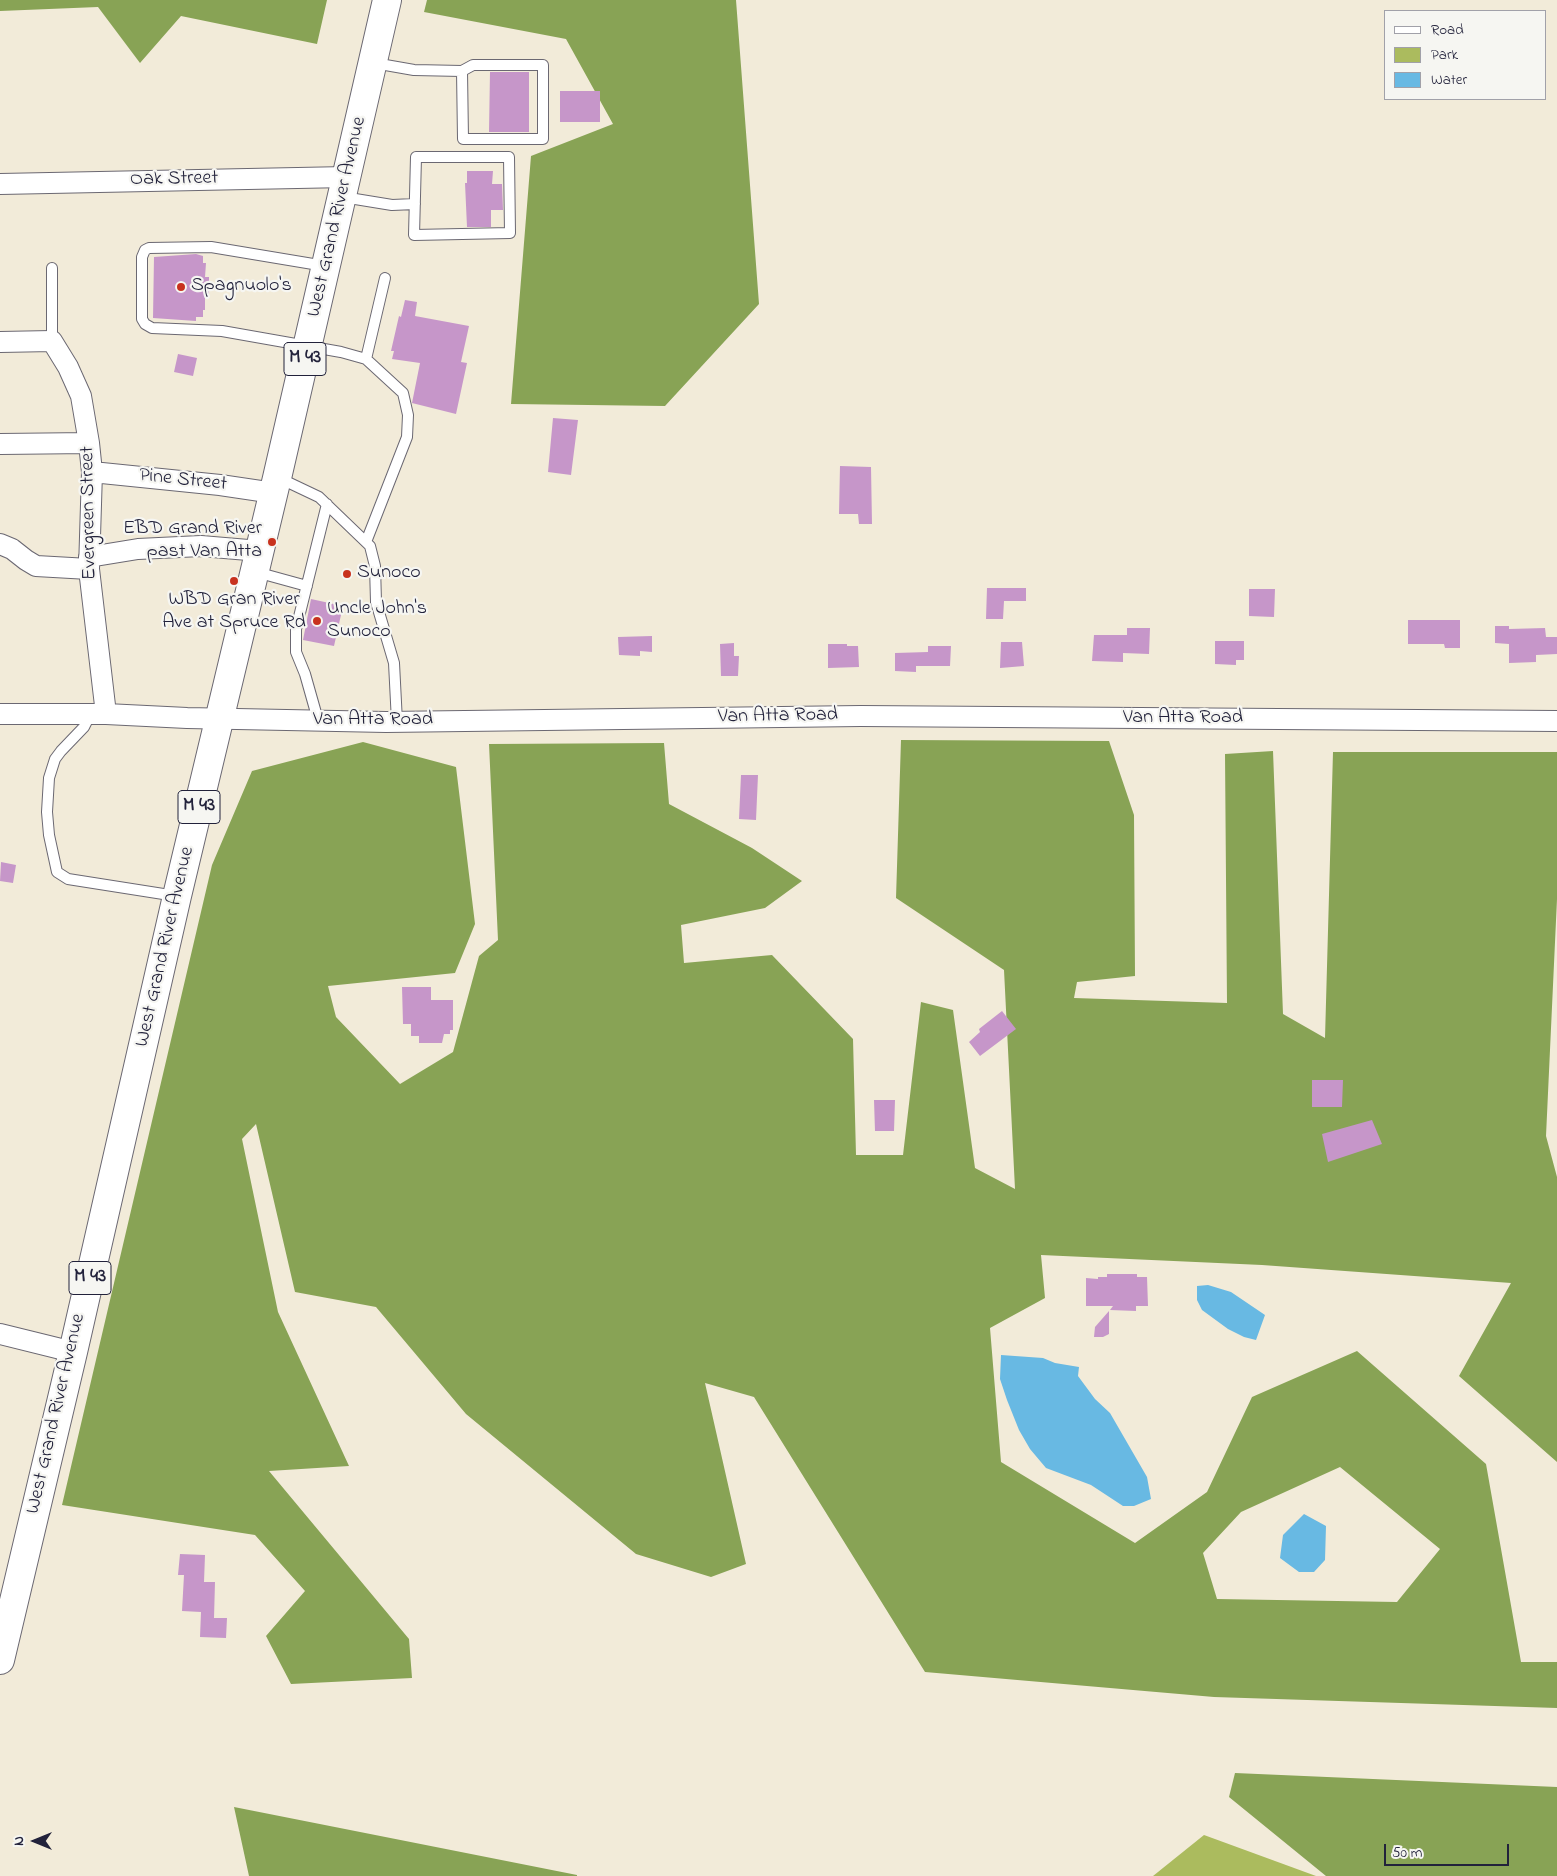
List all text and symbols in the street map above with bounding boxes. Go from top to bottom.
legend [1384,10,1547,100]
text: Road [1431,19,1464,41]
text: Park [1431,44,1458,66]
text: Water [1431,69,1467,91]
street label: West Grand River Avenue [303,114,373,320]
street label: Oak Street [130,167,218,193]
place label: Spagnuolo's [191,275,292,299]
marker: Spagnuolo's [175,281,187,293]
road number: M 43 [284,342,326,376]
street label: Evergreen Street [77,446,103,580]
street label: Pine Street [138,464,228,498]
place label: EBD Grand River past Van Atta [123,518,262,565]
marker: EBD Grand River past Van Atta [266,536,278,548]
place label: Sunoco [357,562,421,586]
marker: Sunoco [341,568,353,580]
marker: WBD Gran River Ave at Spruce Rd [228,575,240,587]
place label: WBD Gran River Ave at Spruce Rd [162,589,306,636]
place label: Uncle John's Sunoco [327,598,427,645]
marker: Uncle John's Sunoco [311,615,323,627]
street label: Van Atta Road [718,704,838,730]
street label: Van Atta Road [1123,707,1243,731]
street label: Van Atta Road [313,709,433,733]
road number: M 43 [178,790,220,824]
street label: West Grand River Avenue [131,844,201,1050]
road number: M 43 [69,1262,111,1294]
street label: West Grand River Avenue [22,1311,92,1517]
north arrow [10,1816,60,1866]
scale bar [1387,1834,1512,1866]
text: N [9,1836,30,1846]
text: 50 m [1392,1842,1422,1864]

